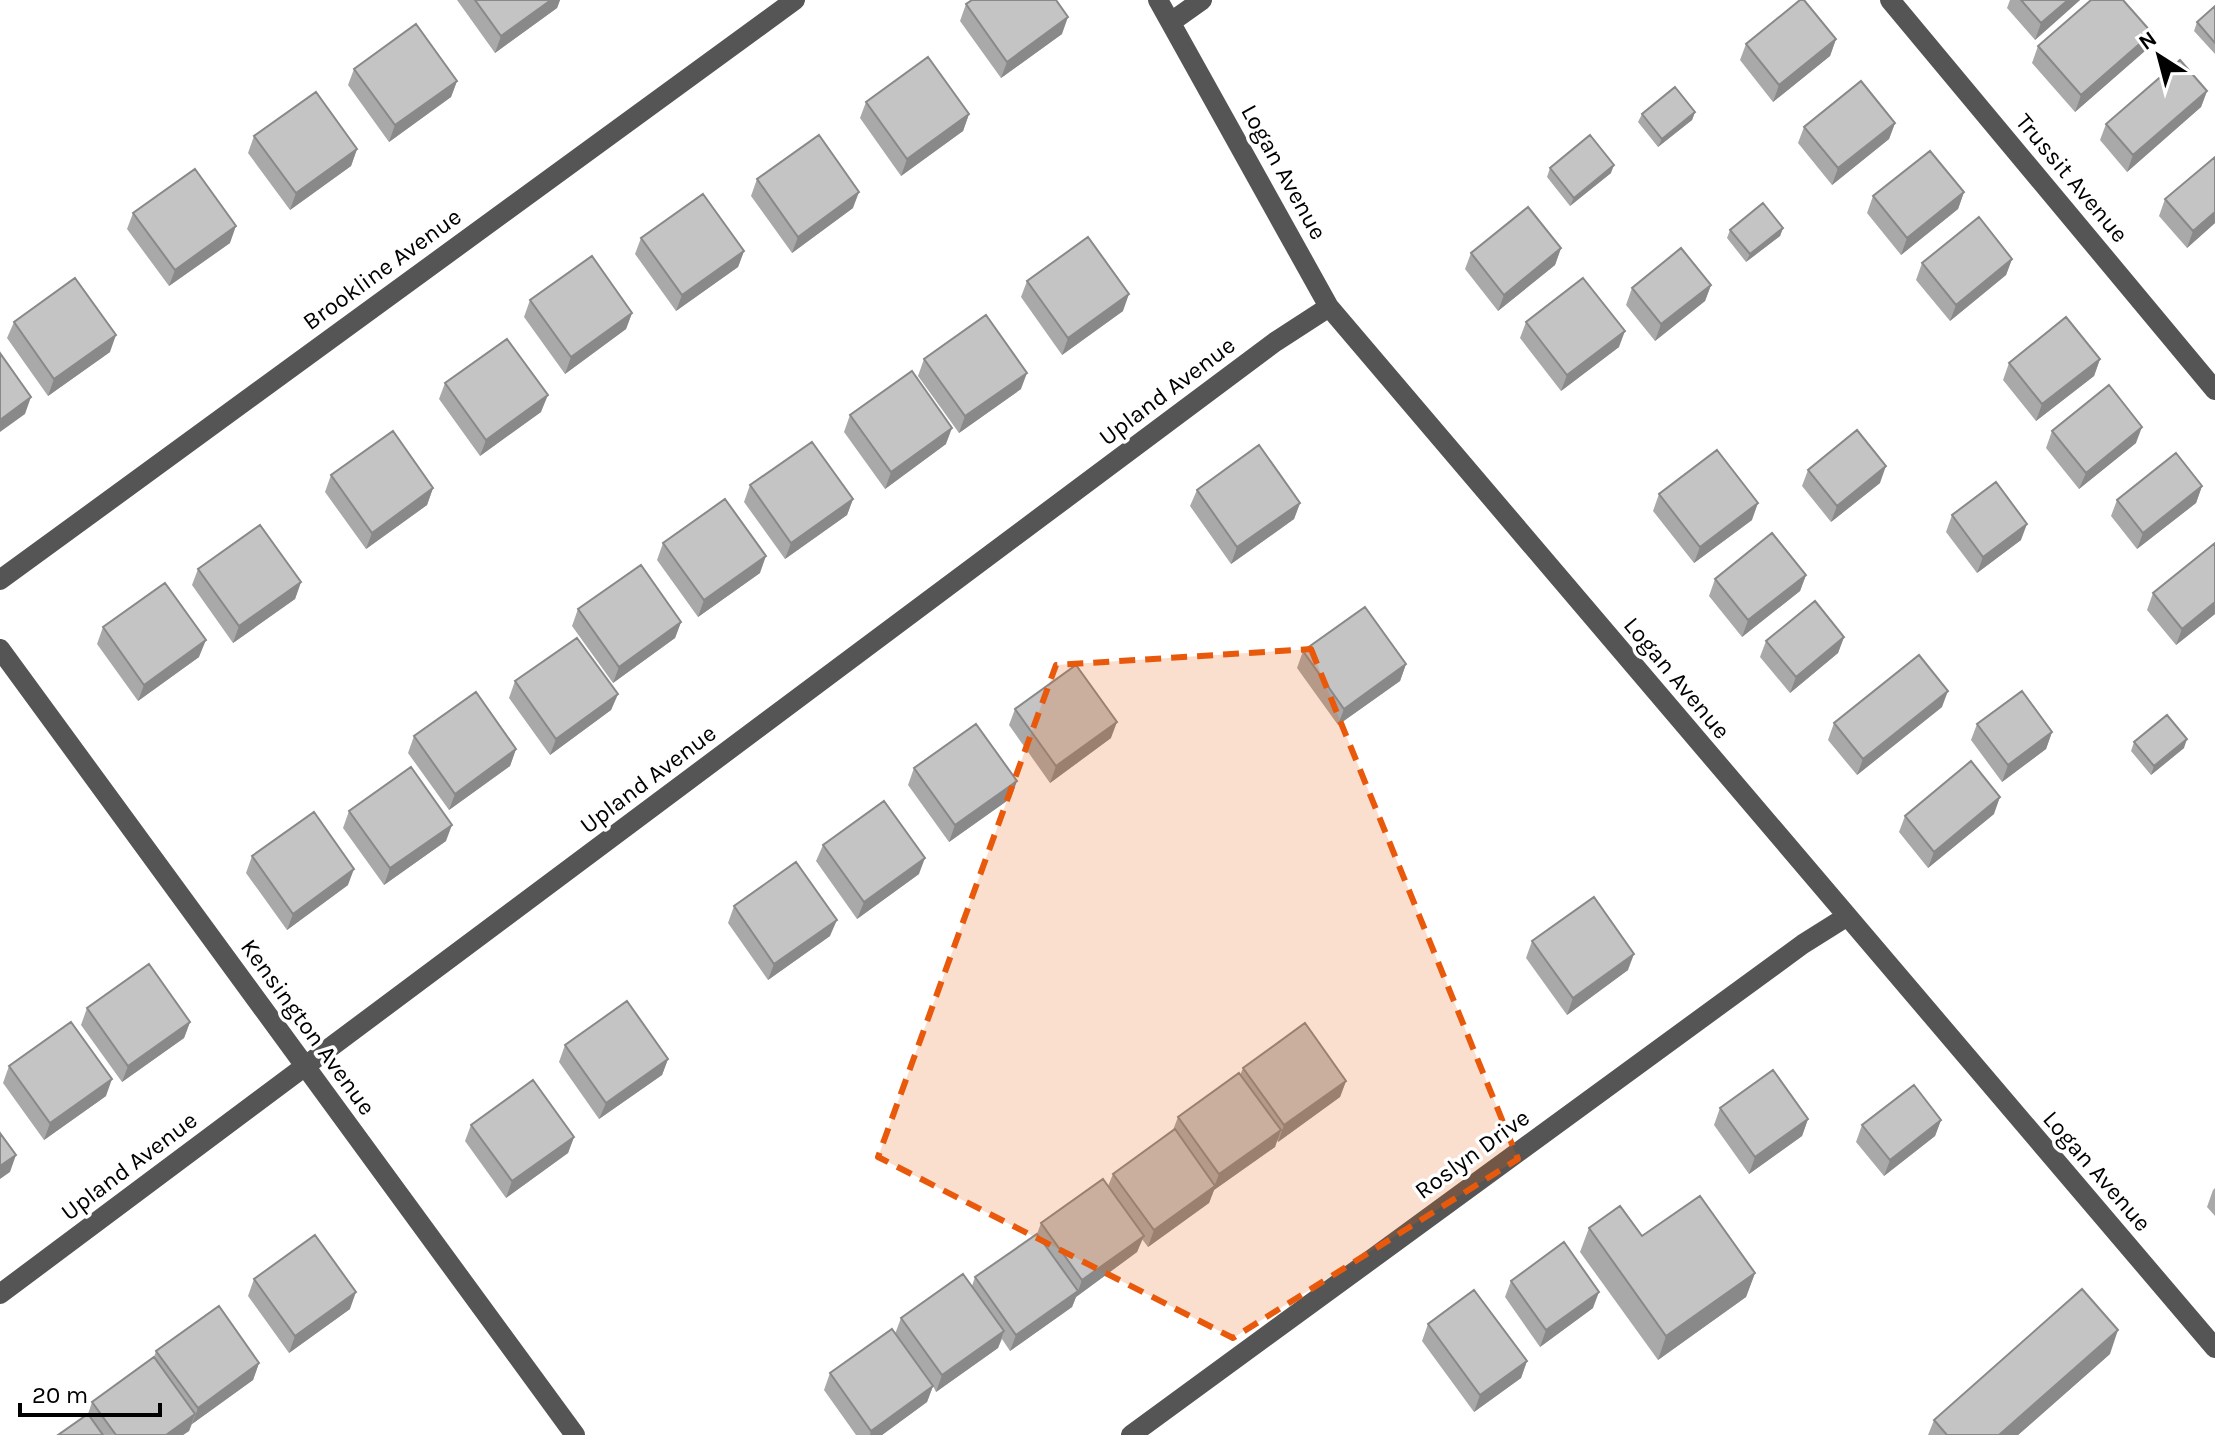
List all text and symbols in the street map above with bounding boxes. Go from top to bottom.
north arrow [2119,16,2199,96]
text: N [2134,25,2162,56]
street label: Logan Avenue [1235,100,1333,244]
street label: Trussit Avenue [2010,108,2134,248]
street label: Brookline Avenue [297,202,467,336]
street label: Upland Avenue [1093,331,1241,451]
street label: Logan Avenue [1618,611,1736,745]
street label: Upland Avenue [574,719,722,839]
street label: Kensington Avenue [235,934,381,1120]
street label: Roslyn Drive [1409,1103,1535,1205]
street label: Logan Avenue [2037,1105,2157,1237]
street label: Upland Avenue [55,1106,203,1226]
scale bar [20,1367,160,1417]
text: 20 m [32,1381,88,1409]

